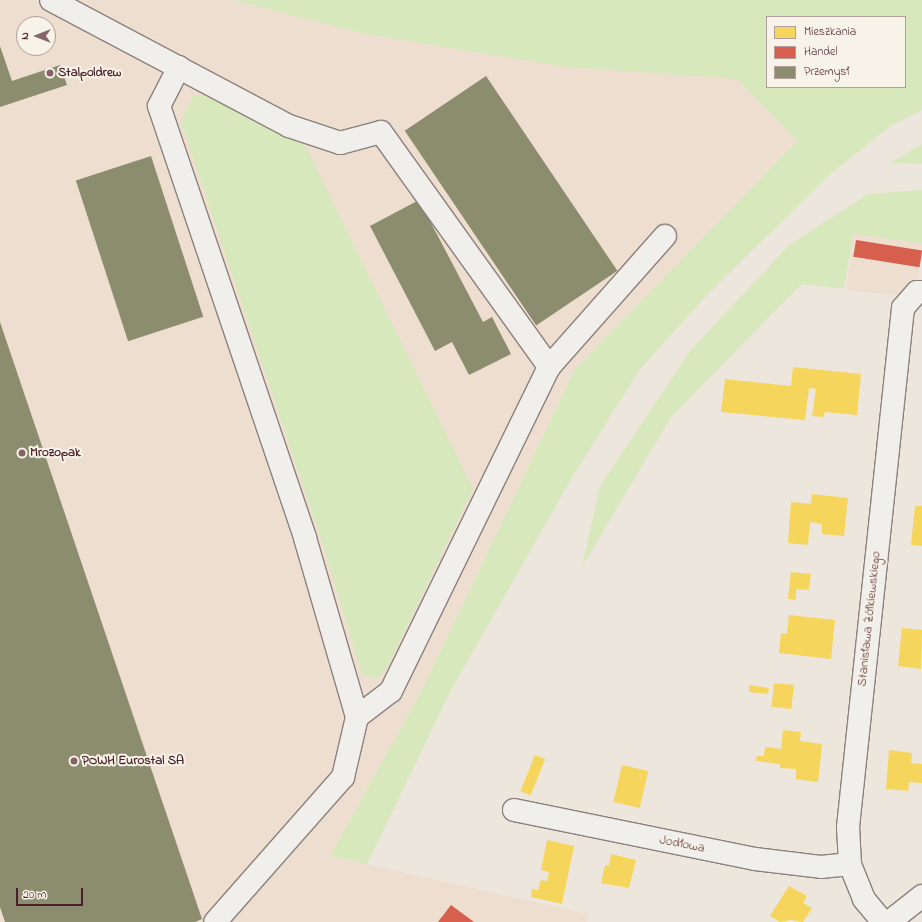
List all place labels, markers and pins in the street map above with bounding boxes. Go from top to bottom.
place label: Stalpoldrew [58,65,121,81]
marker: Stalpoldrew [45,68,55,78]
place label: Mrozopak [30,445,81,461]
marker: Mrozopak [17,448,27,458]
place label: POWH Eurostal SA [82,753,184,769]
marker: POWH Eurostal SA [69,756,79,766]

